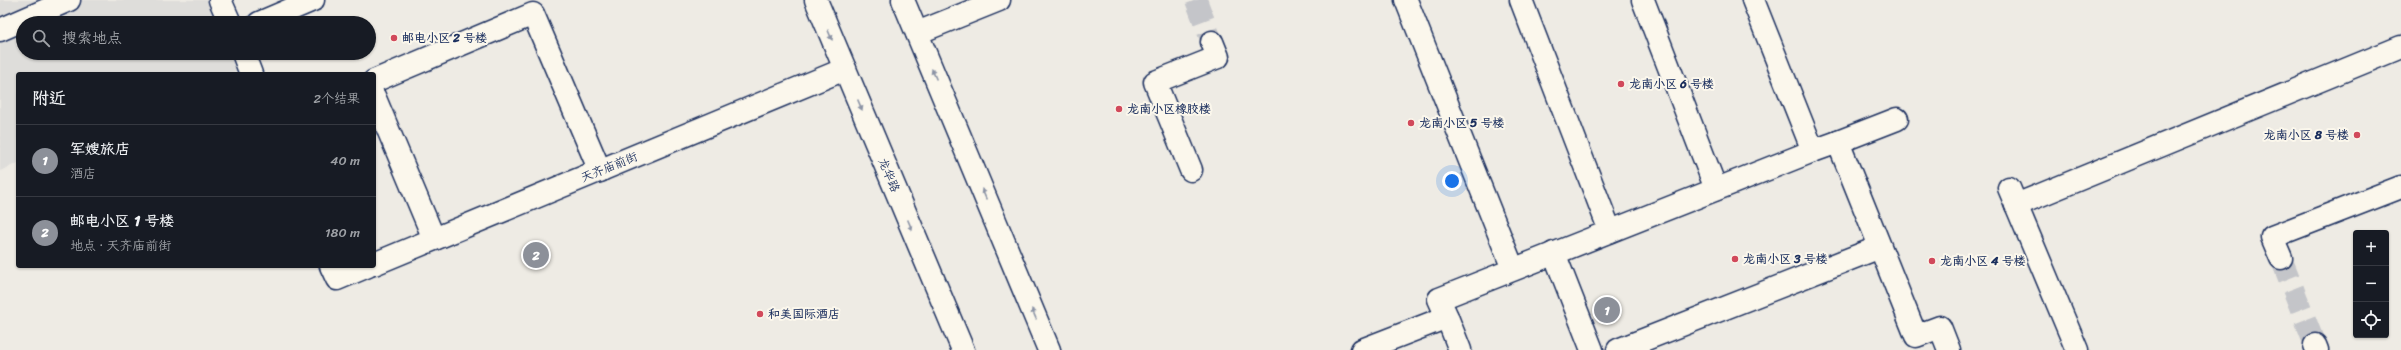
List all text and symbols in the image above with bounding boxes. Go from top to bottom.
search box [16,16,376,60]
text: 搜索地点 [62,25,122,51]
icon: search [30,27,52,49]
place label: 邮电小区 2 号楼 [402,27,487,49]
one-way arrow [827,29,833,40]
marker: 邮电小区 2 号楼 [389,33,399,43]
one-way arrow [931,69,937,80]
place label: 龙南小区 6 号楼 [1629,73,1714,95]
marker: 龙南小区 6 号楼 [1616,79,1626,89]
text: 附近 [32,83,66,113]
text: 2个结果 [313,87,360,110]
place label: 龙南小区橡胶楼 [1127,98,1211,120]
one-way arrow [857,100,863,111]
marker: 龙南小区橡胶楼 [1114,104,1124,114]
place label: 龙南小区 5 号楼 [1419,112,1505,134]
marker: 龙南小区 5 号楼 [1406,118,1416,128]
place label: 龙南小区 8 号楼 [2264,124,2349,146]
marker: 龙南小区 8 号楼 [2352,130,2362,140]
text: 军嫂旅店 [70,136,130,162]
street label: 天齐庙前街 [577,146,641,188]
text: 1 [42,149,48,172]
text: 40 m [330,149,360,172]
street label: 龙华路 [872,154,906,196]
text: 酒店 [70,162,96,185]
your location [1442,171,1462,191]
one-way arrow [981,188,987,200]
text: 邮电小区 1 号楼 [70,208,174,234]
one-way arrow [908,220,914,232]
text: 2 [41,221,49,244]
text: 180 m [325,221,360,244]
map controls [2353,230,2389,338]
button: + [2353,230,2389,266]
text: 地点 · 天齐庙前街 [70,234,171,257]
pin: 2 [523,240,549,270]
place label: 龙南小区 3 号楼 [1743,248,1828,270]
place label: 龙南小区 4 号楼 [1940,250,2026,272]
marker: 龙南小区 3 号楼 [1730,254,1740,264]
marker: 龙南小区 4 号楼 [1927,256,1937,266]
button: − [2353,266,2389,302]
pin: 1 [1594,295,1620,325]
button: locate [2353,302,2389,338]
place label: 和美国际酒店 [768,303,840,325]
one-way arrow [1031,308,1038,320]
marker: 和美国际酒店 [755,309,765,319]

